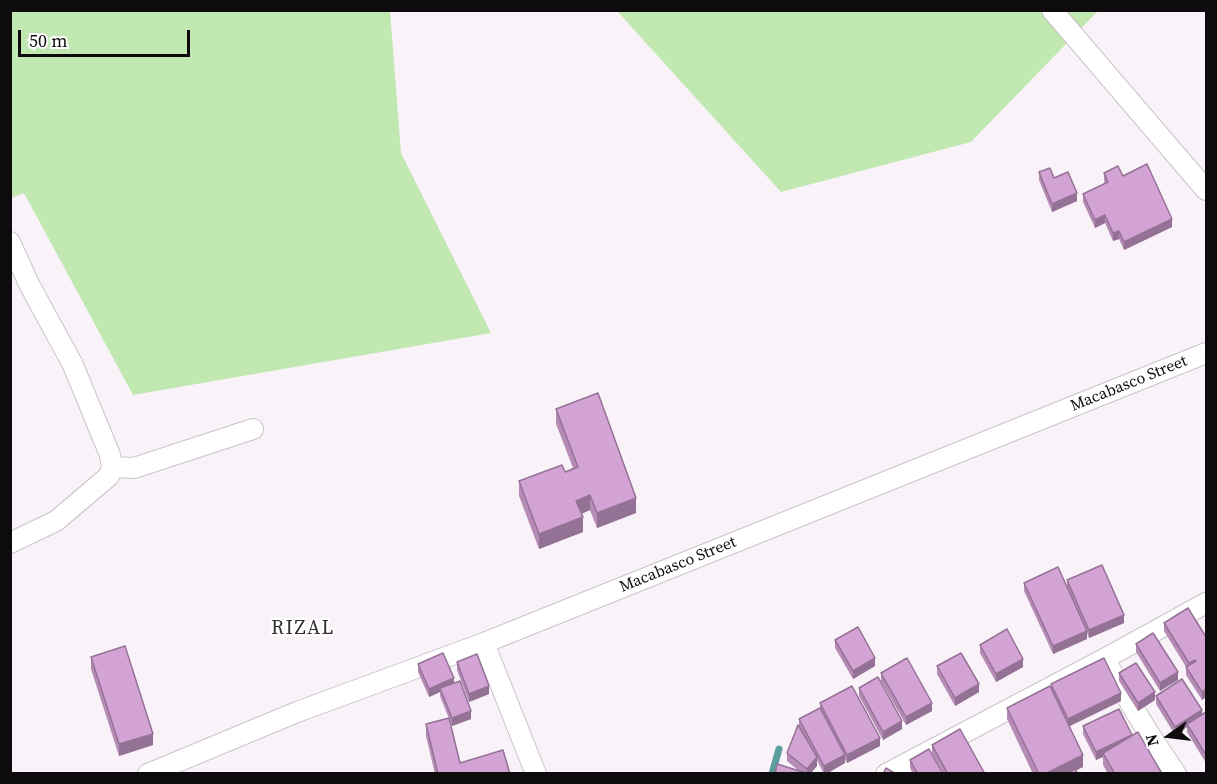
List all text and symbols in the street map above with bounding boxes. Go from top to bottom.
scale bar [21,18,194,56]
text: 50 m [29,28,67,53]
street label: Macabasco Street [1068,352,1190,416]
street label: Macabasco Street [617,533,739,597]
district label: RIZAL [271,617,335,641]
north arrow [1139,706,1199,766]
text: N [1139,732,1164,749]

